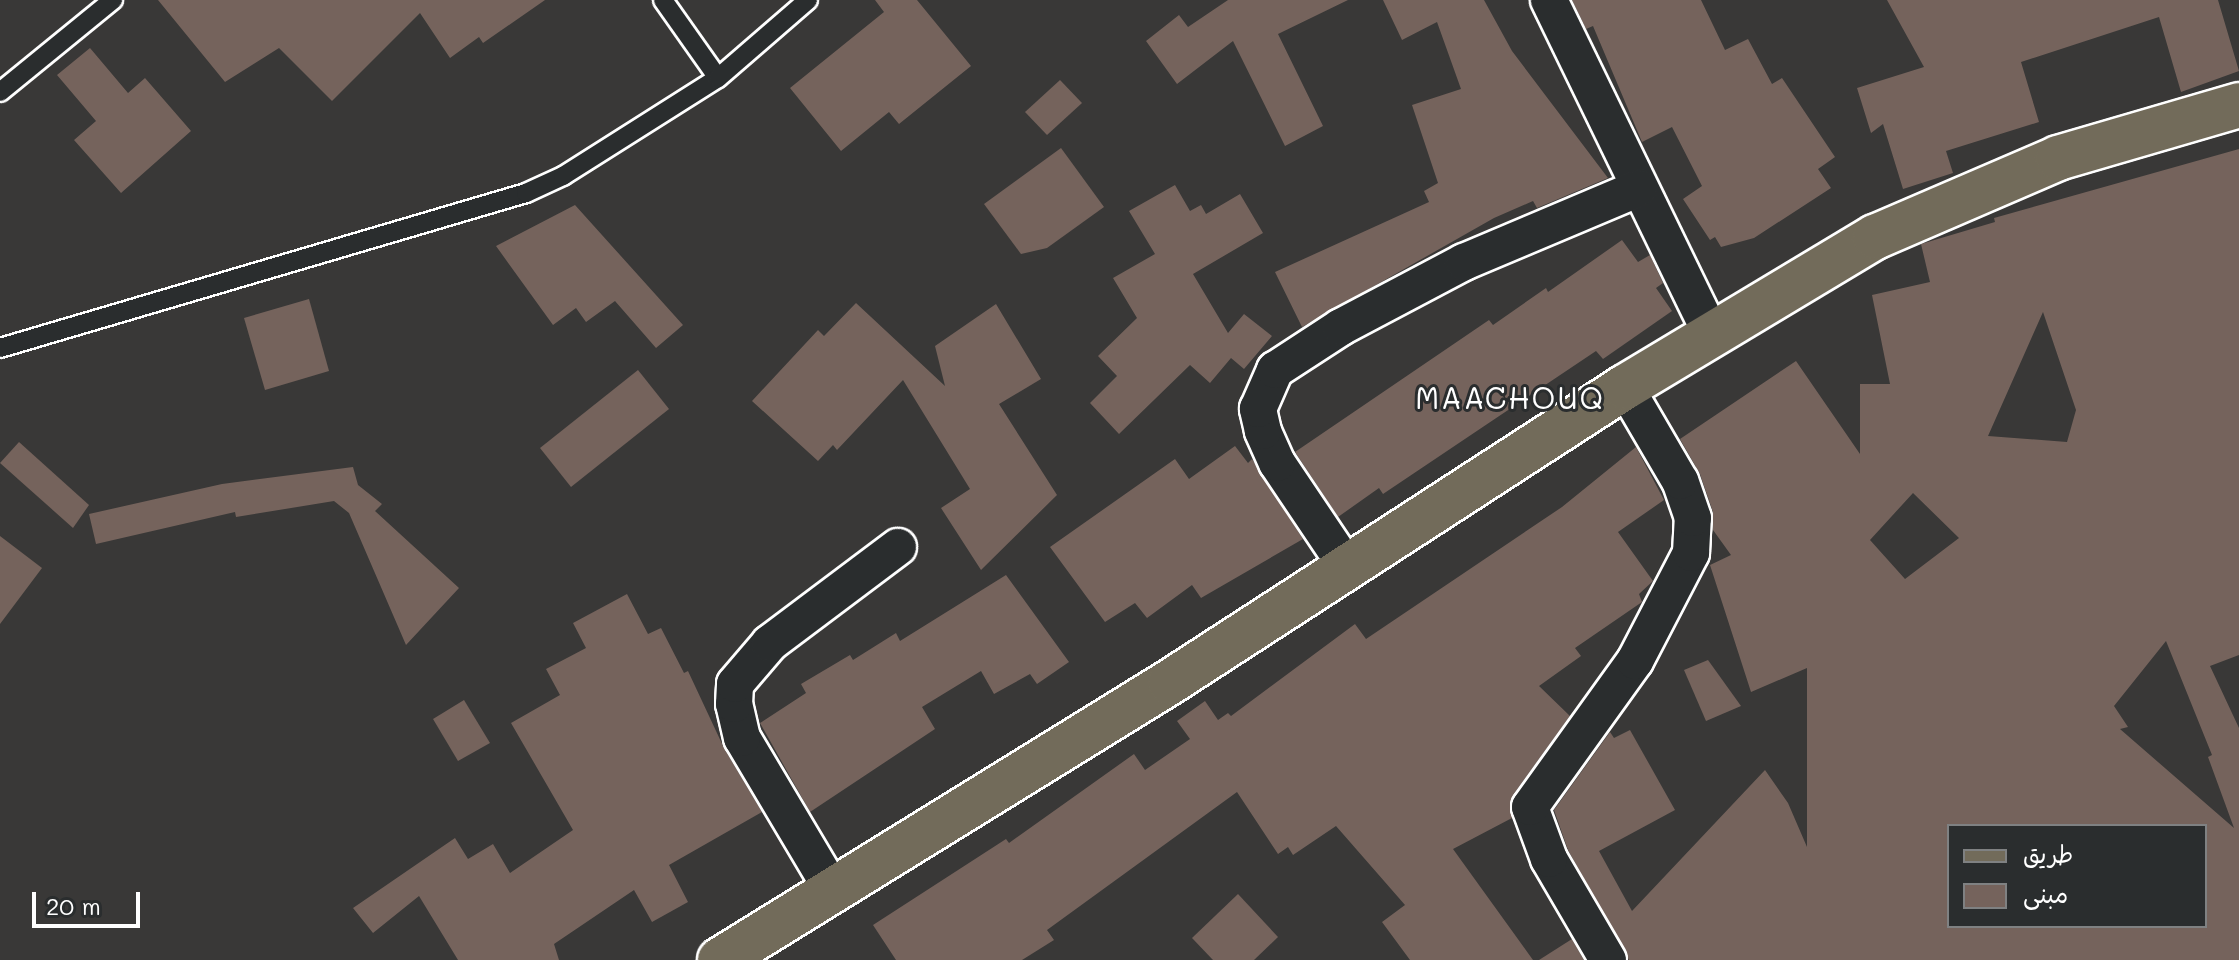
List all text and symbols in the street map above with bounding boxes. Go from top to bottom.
district label: MAACHOUQ [1415,379,1605,415]
legend [1947,824,2207,928]
text: طريق [2023,838,2073,869]
scale bar [36,876,144,926]
text: مبنى [2023,878,2068,909]
text: 20 m [46,890,101,921]

